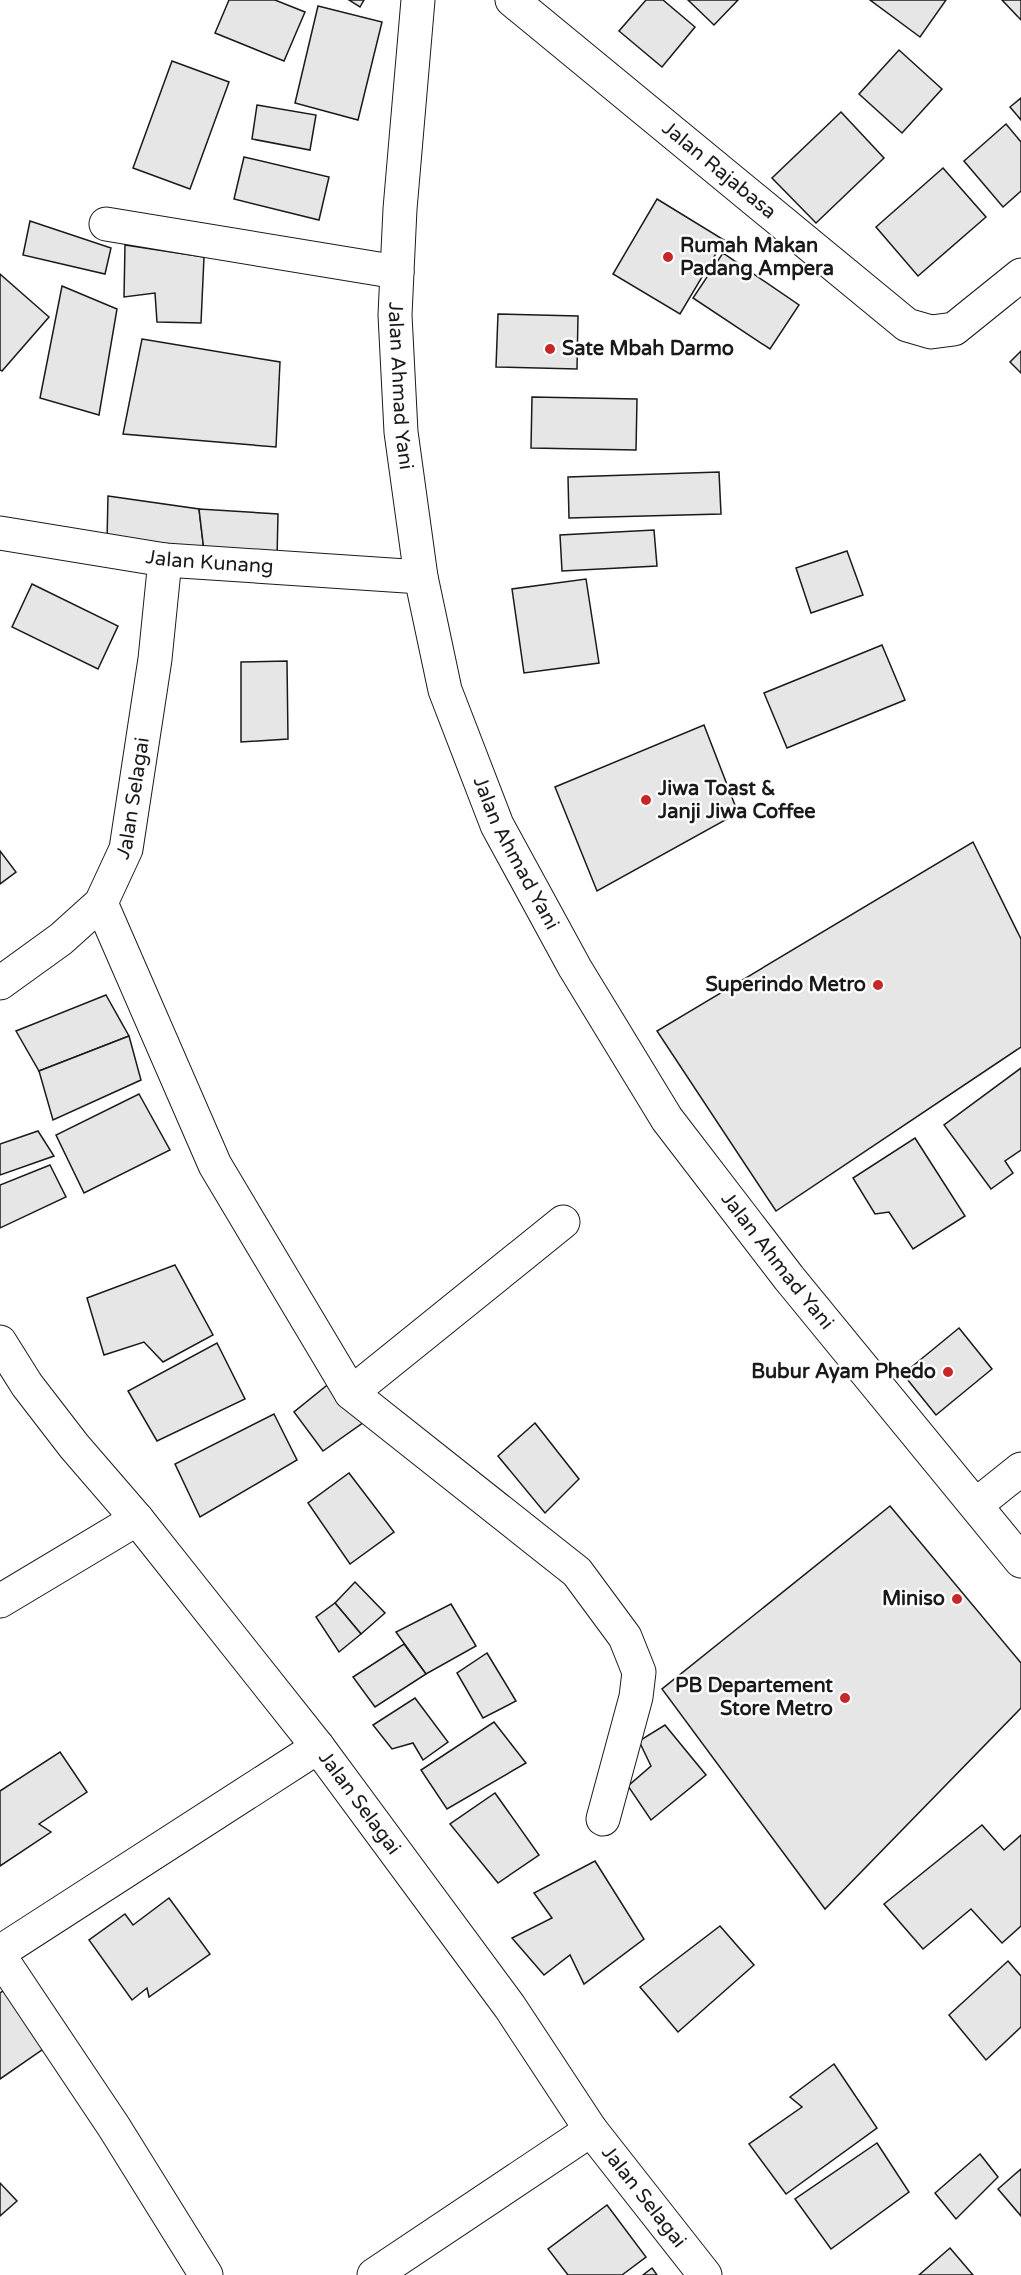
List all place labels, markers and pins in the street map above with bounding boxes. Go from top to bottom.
place label: Rumah Makan Padang Ampera [680,234,834,281]
marker: Rumah Makan Padang Ampera [661,250,675,264]
place label: Sate Mbah Darmo [562,337,734,361]
marker: Sate Mbah Darmo [543,342,557,356]
place label: Jiwa Toast & Janji Jiwa Coffee [657,777,816,824]
marker: Jiwa Toast & Janji Jiwa Coffee [639,793,653,807]
place label: Superindo Metro [705,973,866,997]
marker: Superindo Metro [871,978,885,992]
place label: Bubur Ayam Phedo [751,1360,936,1384]
marker: Bubur Ayam Phedo [941,1365,955,1379]
place label: Miniso [882,1587,945,1611]
marker: Miniso [950,1592,964,1606]
place label: PB Departement Store Metro [675,1674,833,1721]
marker: PB Departement Store Metro [838,1691,852,1705]

